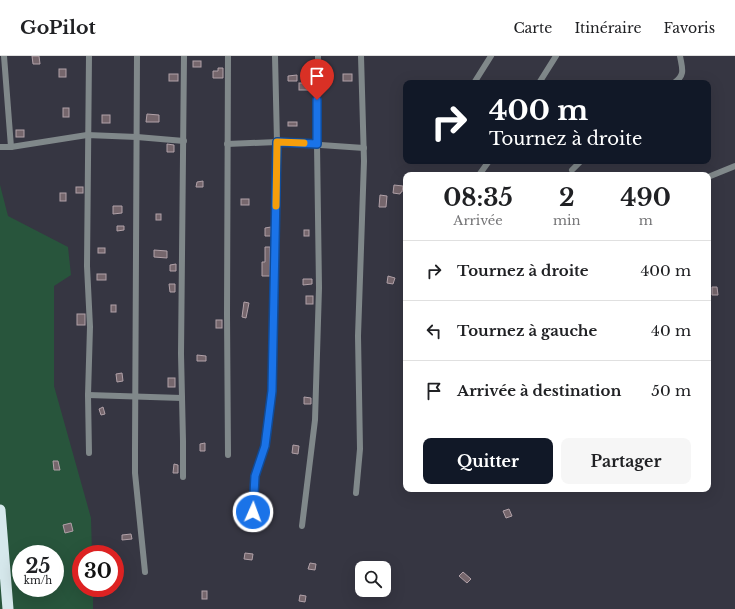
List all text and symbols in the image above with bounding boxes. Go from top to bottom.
text: GoPilot [20,16,96,39]
text: Carte [513,19,552,37]
text: Itinéraire [574,19,641,37]
text: Favoris [663,19,715,37]
pin [300,59,334,100]
icon: arrive [306,65,328,87]
text: 400 m [489,93,588,128]
icon: right [423,96,475,148]
text: Tournez à droite [489,128,642,150]
text: 08:35 [443,183,513,212]
text: 2 [559,183,575,212]
text: 490 [621,183,671,212]
text: Arrivée [453,212,503,229]
text: min [553,212,580,229]
text: m [639,212,653,229]
icon: right [423,260,445,282]
text: Tournez à droite [457,261,589,280]
text: 400 m [640,261,691,280]
icon: left [423,320,445,342]
text: Tournez à gauche [457,321,597,340]
text: 40 m [651,321,691,340]
icon: arrive [423,380,445,402]
text: Arrivée à destination [457,381,621,400]
text: 50 m [651,381,691,400]
button: Quitter [423,438,553,484]
button: Partager [561,438,691,484]
position arrow [232,491,274,533]
speed limit sign: 30 [72,545,124,597]
text: 25 [26,554,50,578]
map controls [355,561,391,597]
button: search [355,561,391,597]
text: km/h [24,574,52,587]

